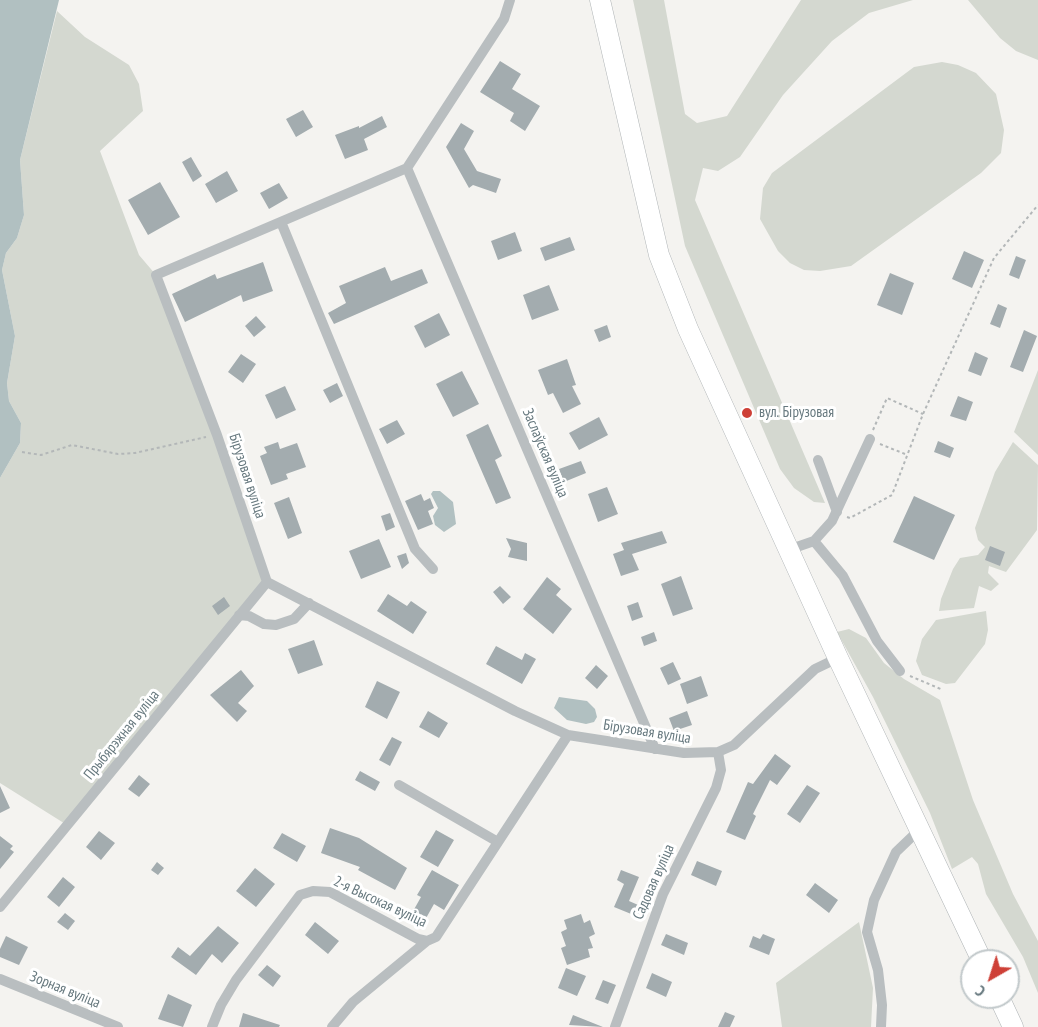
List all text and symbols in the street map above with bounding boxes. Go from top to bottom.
place label: вул. Бірузовая [759,404,834,422]
street label: Заслаўская вуліца [518,406,572,500]
marker: вул. Бірузовая [740,406,754,420]
street label: Бірузовая вуліца [225,431,269,521]
street label: Прыбярэжная вуліца [80,687,164,783]
street label: Бірузовая вуліца [602,716,692,748]
street label: Садовая вуліца [629,842,679,922]
street label: 2-я Высокая вуліца [330,872,430,932]
north arrow [960,949,1020,1009]
street label: Зорная вуліца [27,968,103,1012]
text: С [971,981,989,1002]

